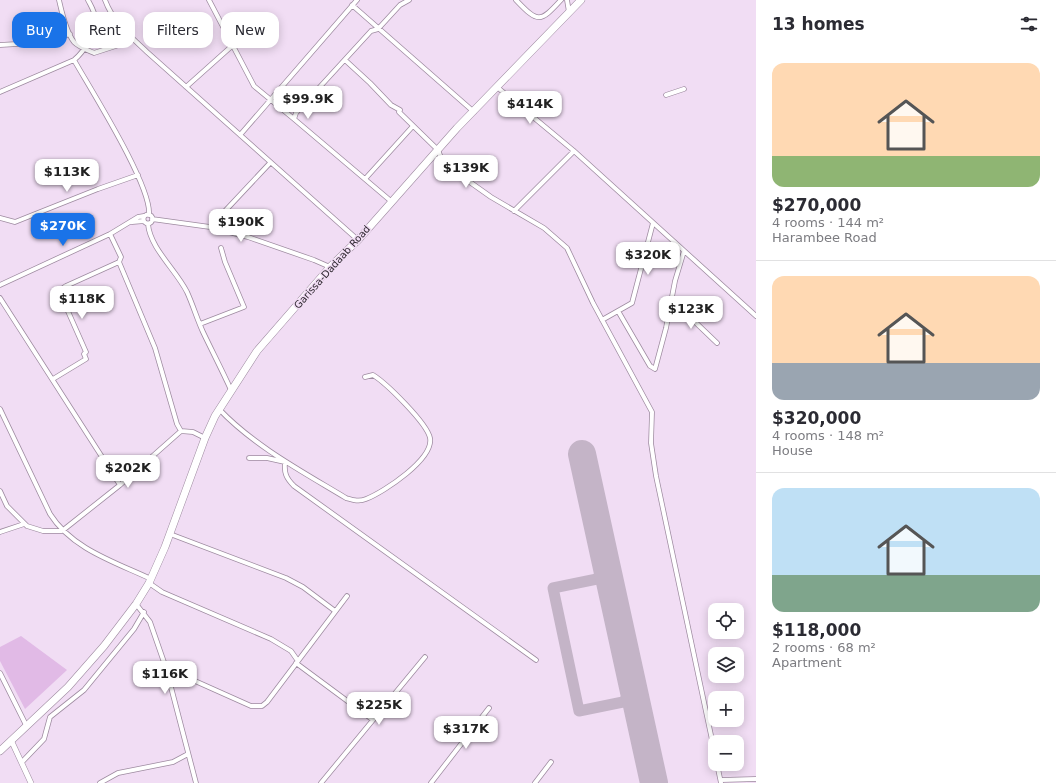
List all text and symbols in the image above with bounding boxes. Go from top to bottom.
chip: Buy [12,12,67,48]
chip: Rent [75,12,135,48]
chip: Filters [143,12,213,48]
chip: New [221,12,279,48]
icon: filters [1018,13,1040,35]
text: 13 homes [772,14,865,34]
pin: $99.9K [275,86,341,120]
icon: home [870,89,942,161]
text: $99.9K [282,91,334,106]
pin: $414K [502,91,558,125]
text: $414K [507,96,553,111]
pin: $139K [438,155,494,189]
pin: $113K [39,159,95,193]
text: $139K [443,160,489,175]
text: $113K [44,164,90,179]
text: $270,000 [772,195,861,215]
pin: $190K [213,209,269,243]
pin: $270K [35,213,91,247]
text: $190K [218,214,264,229]
text: 4 rooms · 144 m² [772,215,884,230]
text: $270K [40,218,86,233]
street label: Garissa-Dadaab Road [292,223,372,311]
text: Harambee Road [772,230,877,245]
pin: $320K [620,242,676,276]
text: $320K [625,247,671,262]
pin: $118K [54,286,110,320]
text: $118K [59,291,105,306]
pin: $123K [663,296,719,330]
text: $123K [668,301,714,316]
icon: home [870,302,942,374]
text: $320,000 [772,408,861,428]
text: 4 rooms · 148 m² [772,428,884,443]
text: House [772,443,813,458]
pin: $202K [100,455,156,489]
text: $202K [105,460,151,475]
icon: home [870,514,942,586]
map controls [708,603,744,771]
button: locate [708,603,744,639]
text: $118,000 [772,620,861,640]
text: 2 rooms · 68 m² [772,640,876,655]
button: layers [708,647,744,683]
text: Apartment [772,655,842,670]
pin: $116K [137,661,193,695]
text: $116K [142,666,188,681]
button: + [708,691,744,727]
pin: $225K [351,692,407,726]
text: $225K [356,697,402,712]
pin: $317K [438,716,494,750]
text: $317K [443,721,489,736]
button: − [708,735,744,771]

